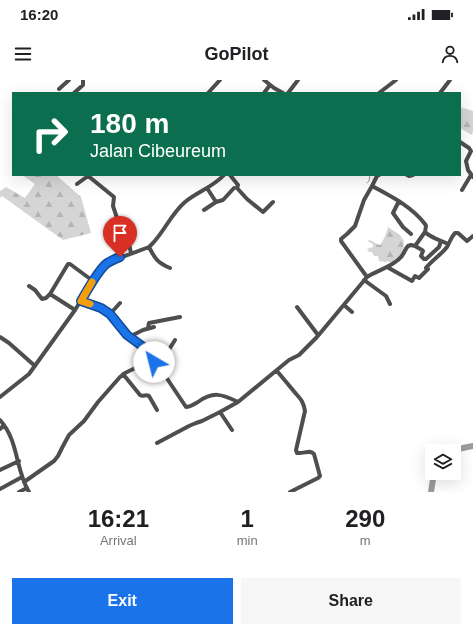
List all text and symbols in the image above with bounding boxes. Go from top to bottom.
text: 16:20 [20,6,58,23]
icon: menu [12,43,34,65]
icon: person [439,43,461,65]
text: GoPilot [205,44,269,64]
icon: right [24,108,76,160]
text: 180 m [90,108,169,139]
text: Jalan Cibeureum [90,141,226,161]
pin [103,216,137,257]
icon: arrive [109,222,131,244]
position arrow [133,341,175,383]
map controls [425,444,461,480]
button: layers [425,444,461,480]
text: 16:21 [88,505,149,532]
text: 1 [240,505,254,532]
text: 290 [345,505,385,532]
text: Arrival [100,533,137,548]
text: min [237,533,258,548]
text: m [360,533,371,548]
button: Exit [12,578,233,624]
button: Share [241,578,461,624]

